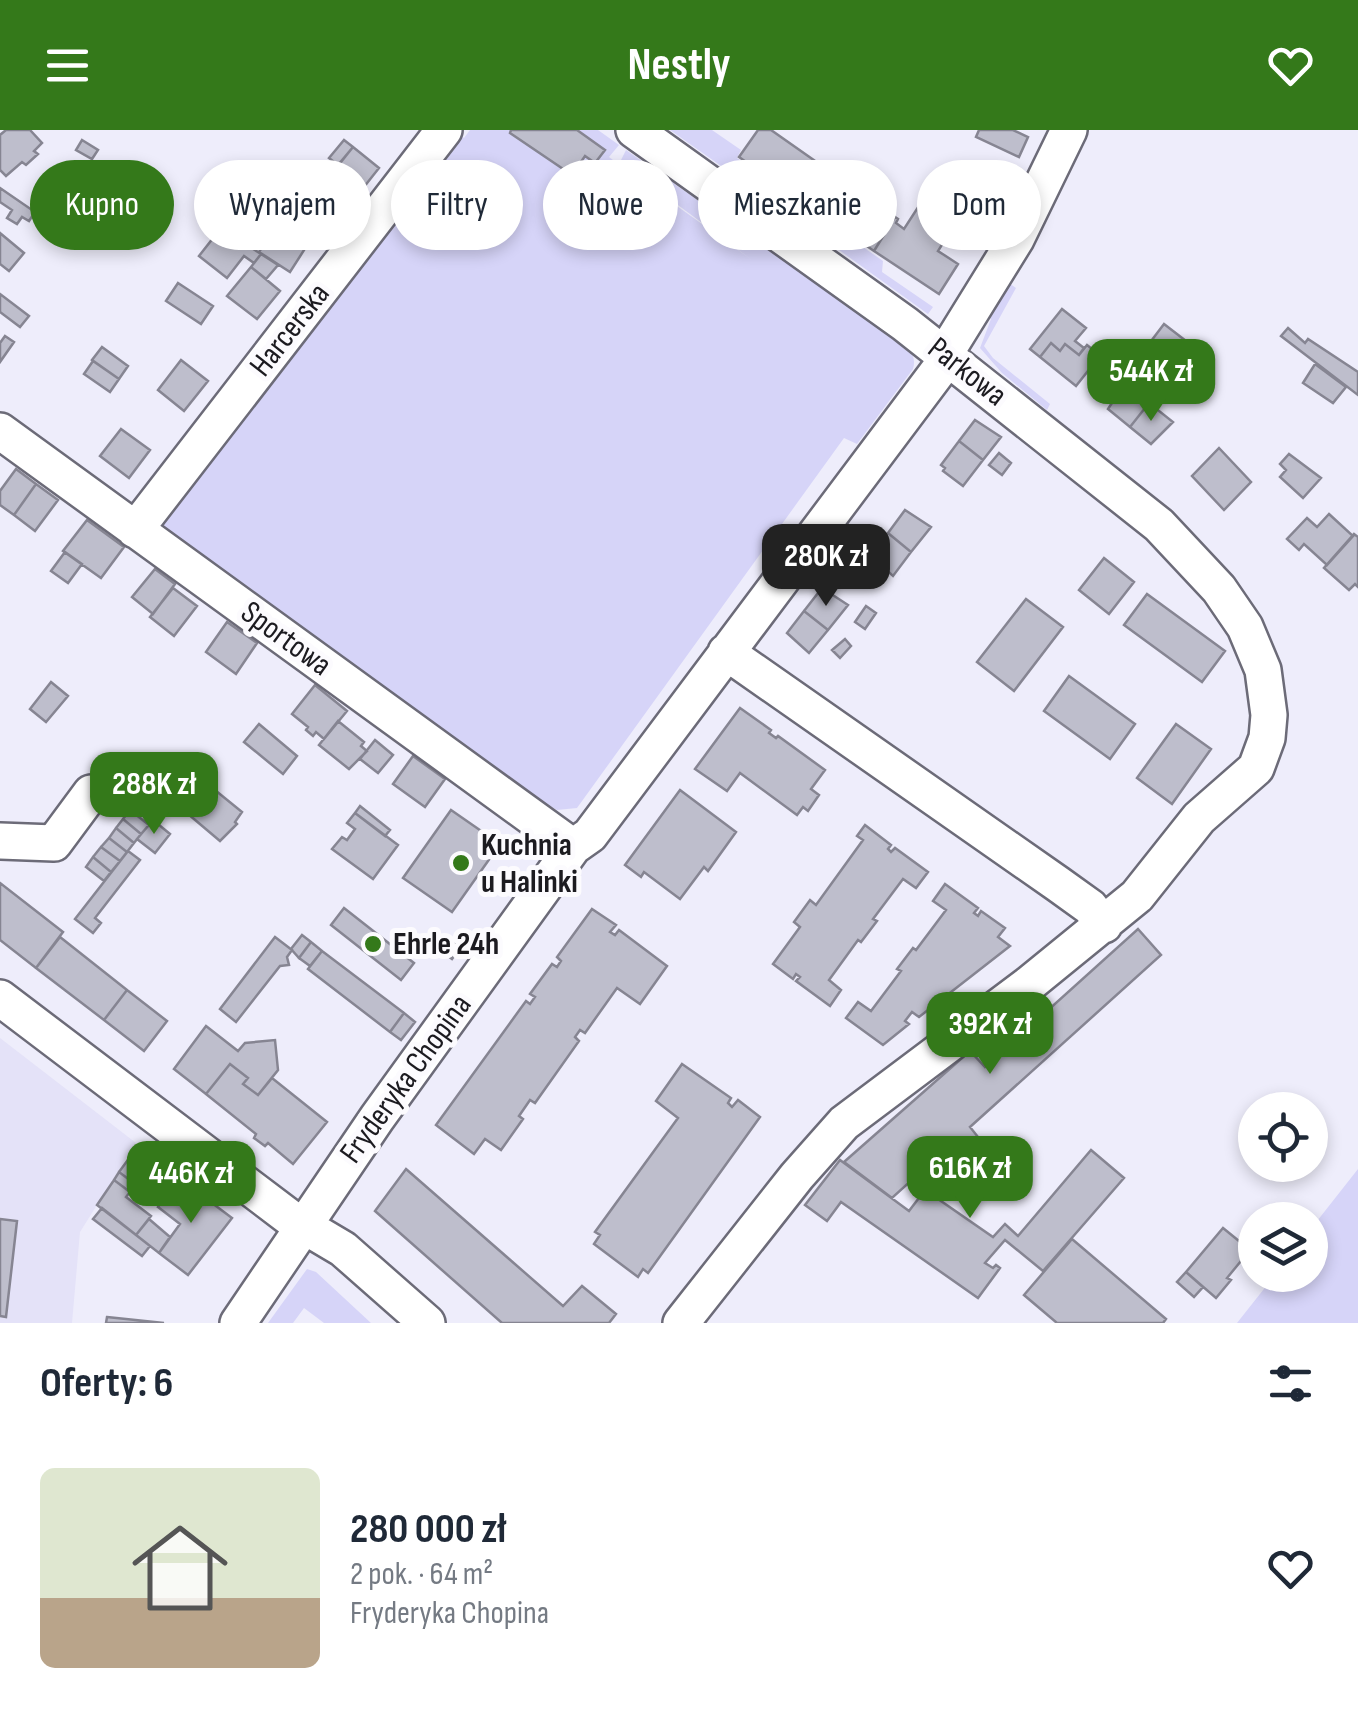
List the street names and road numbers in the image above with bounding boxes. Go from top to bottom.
street label: Harcerska [242,276,338,384]
street label: Parkowa [920,329,1014,415]
street label: Sportowa [233,593,339,685]
street label: Fryderyka Chopina [332,987,480,1171]

